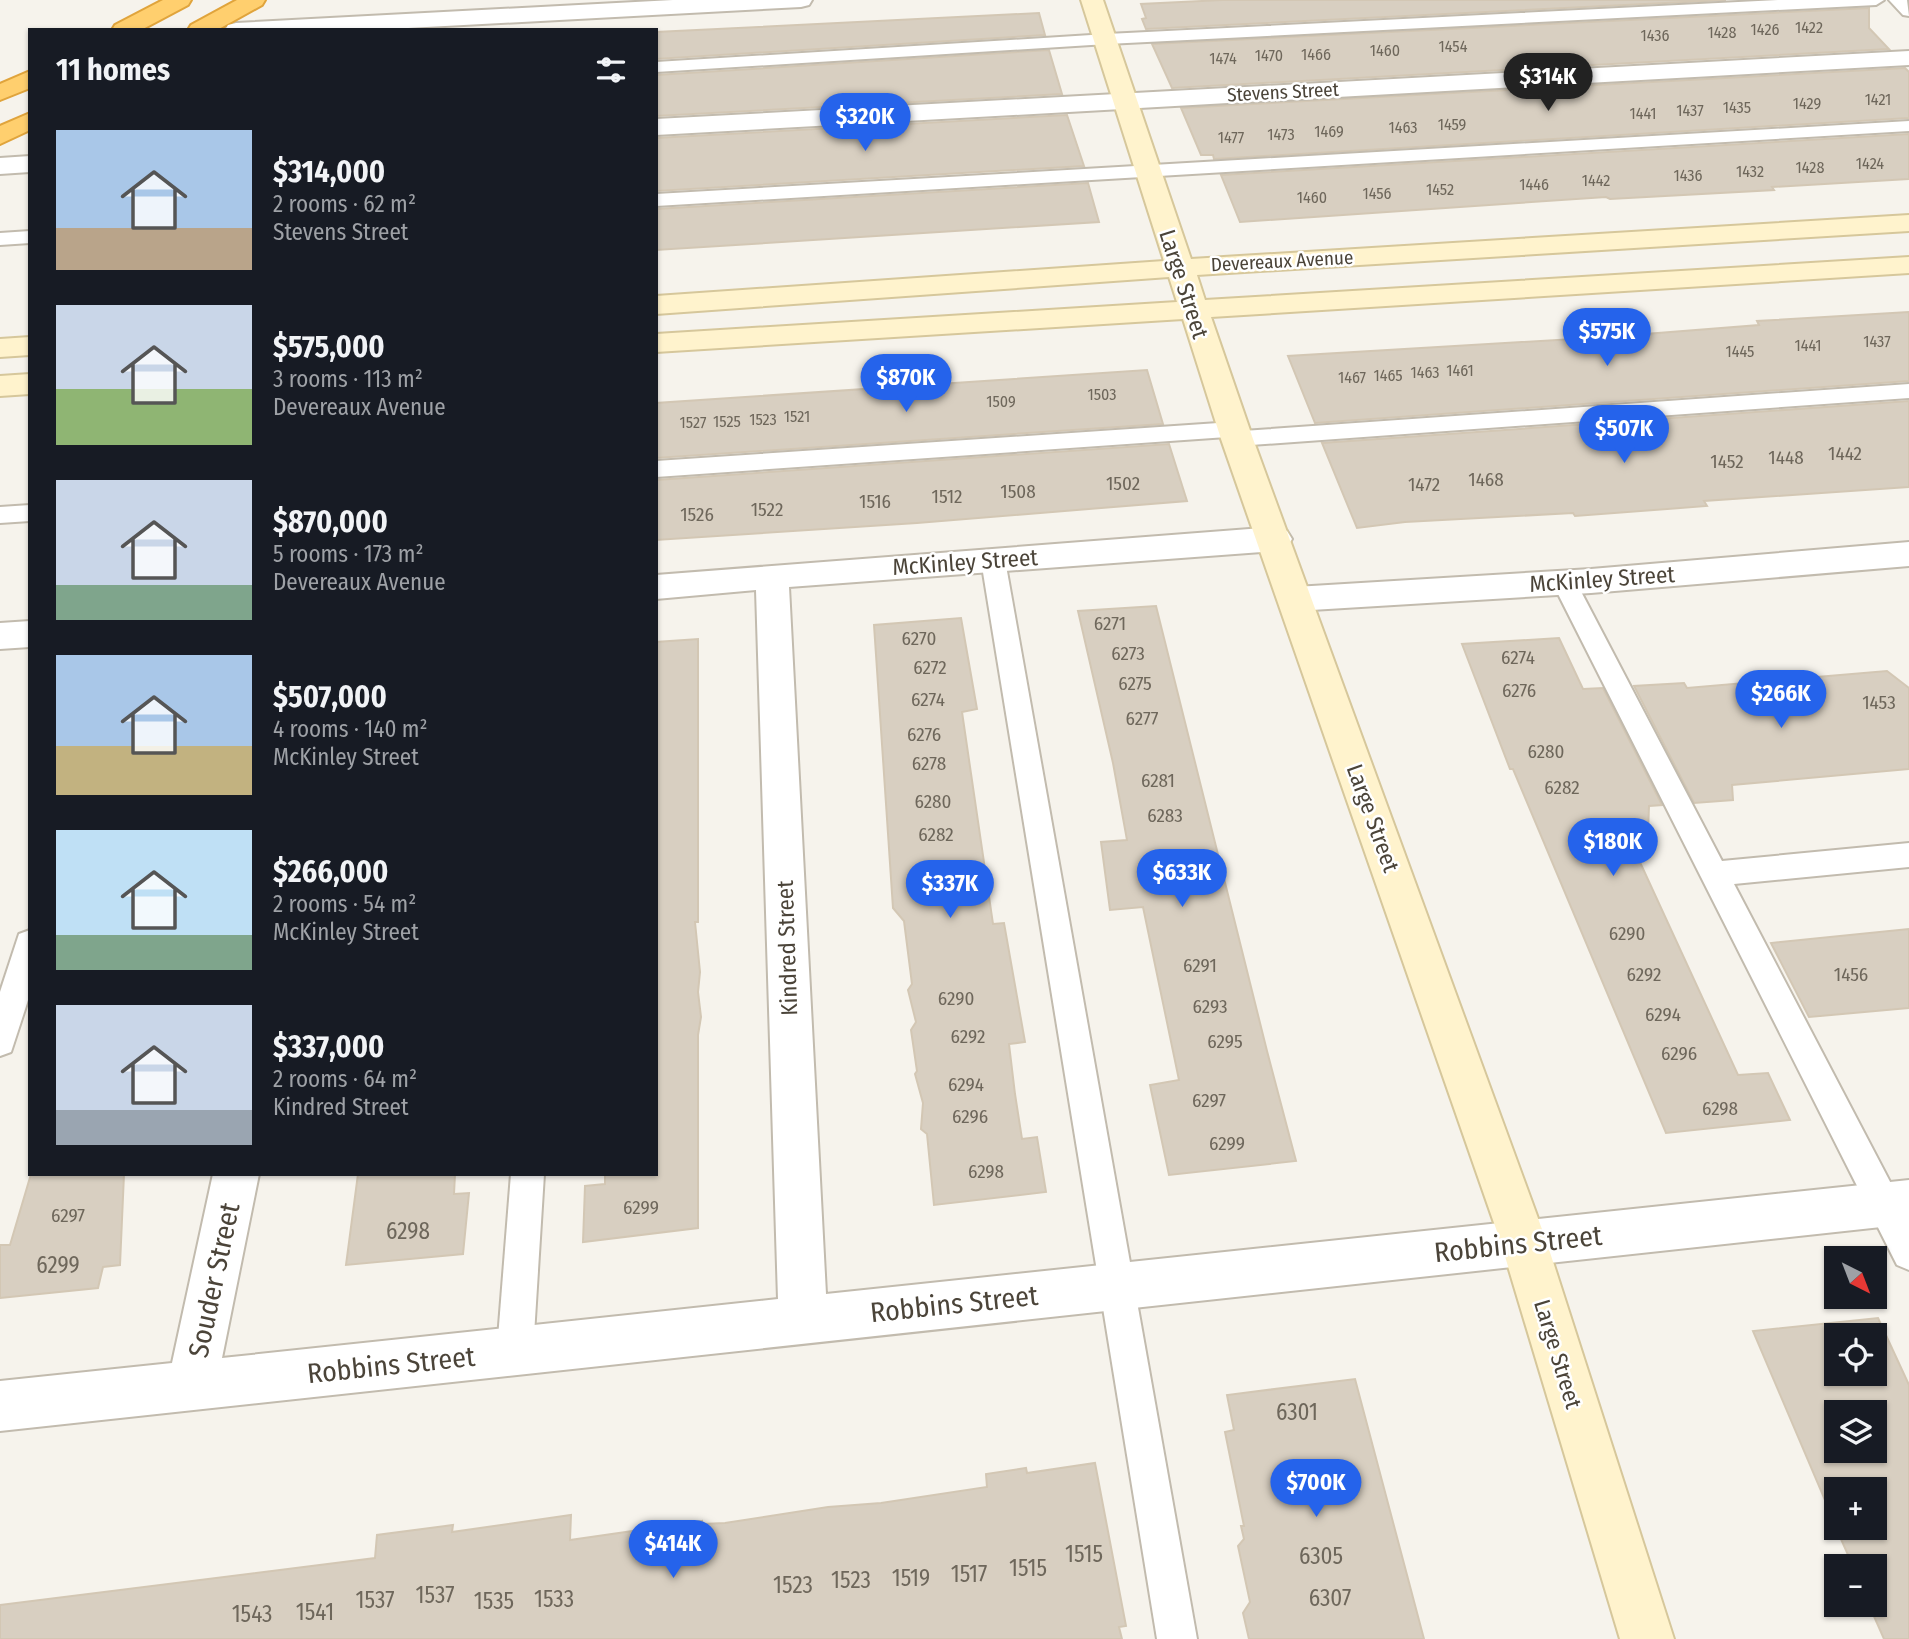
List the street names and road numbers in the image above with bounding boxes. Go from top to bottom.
street label: Stevens Street [1227,78,1340,106]
street label: Large Street [1153,226,1215,342]
street label: Devereaux Avenue [1210,246,1354,276]
street label: McKinley Street [891,543,1039,581]
street label: McKinley Street [1528,560,1676,598]
street label: Large Street [1341,760,1406,876]
street label: Kindred Street [771,879,803,1016]
street label: Souder Street [182,1199,247,1360]
street label: Robbins Street [1432,1219,1604,1269]
street label: Robbins Street [868,1279,1040,1329]
street label: Large Street [1528,1296,1588,1412]
street label: Robbins Street [305,1340,477,1390]

